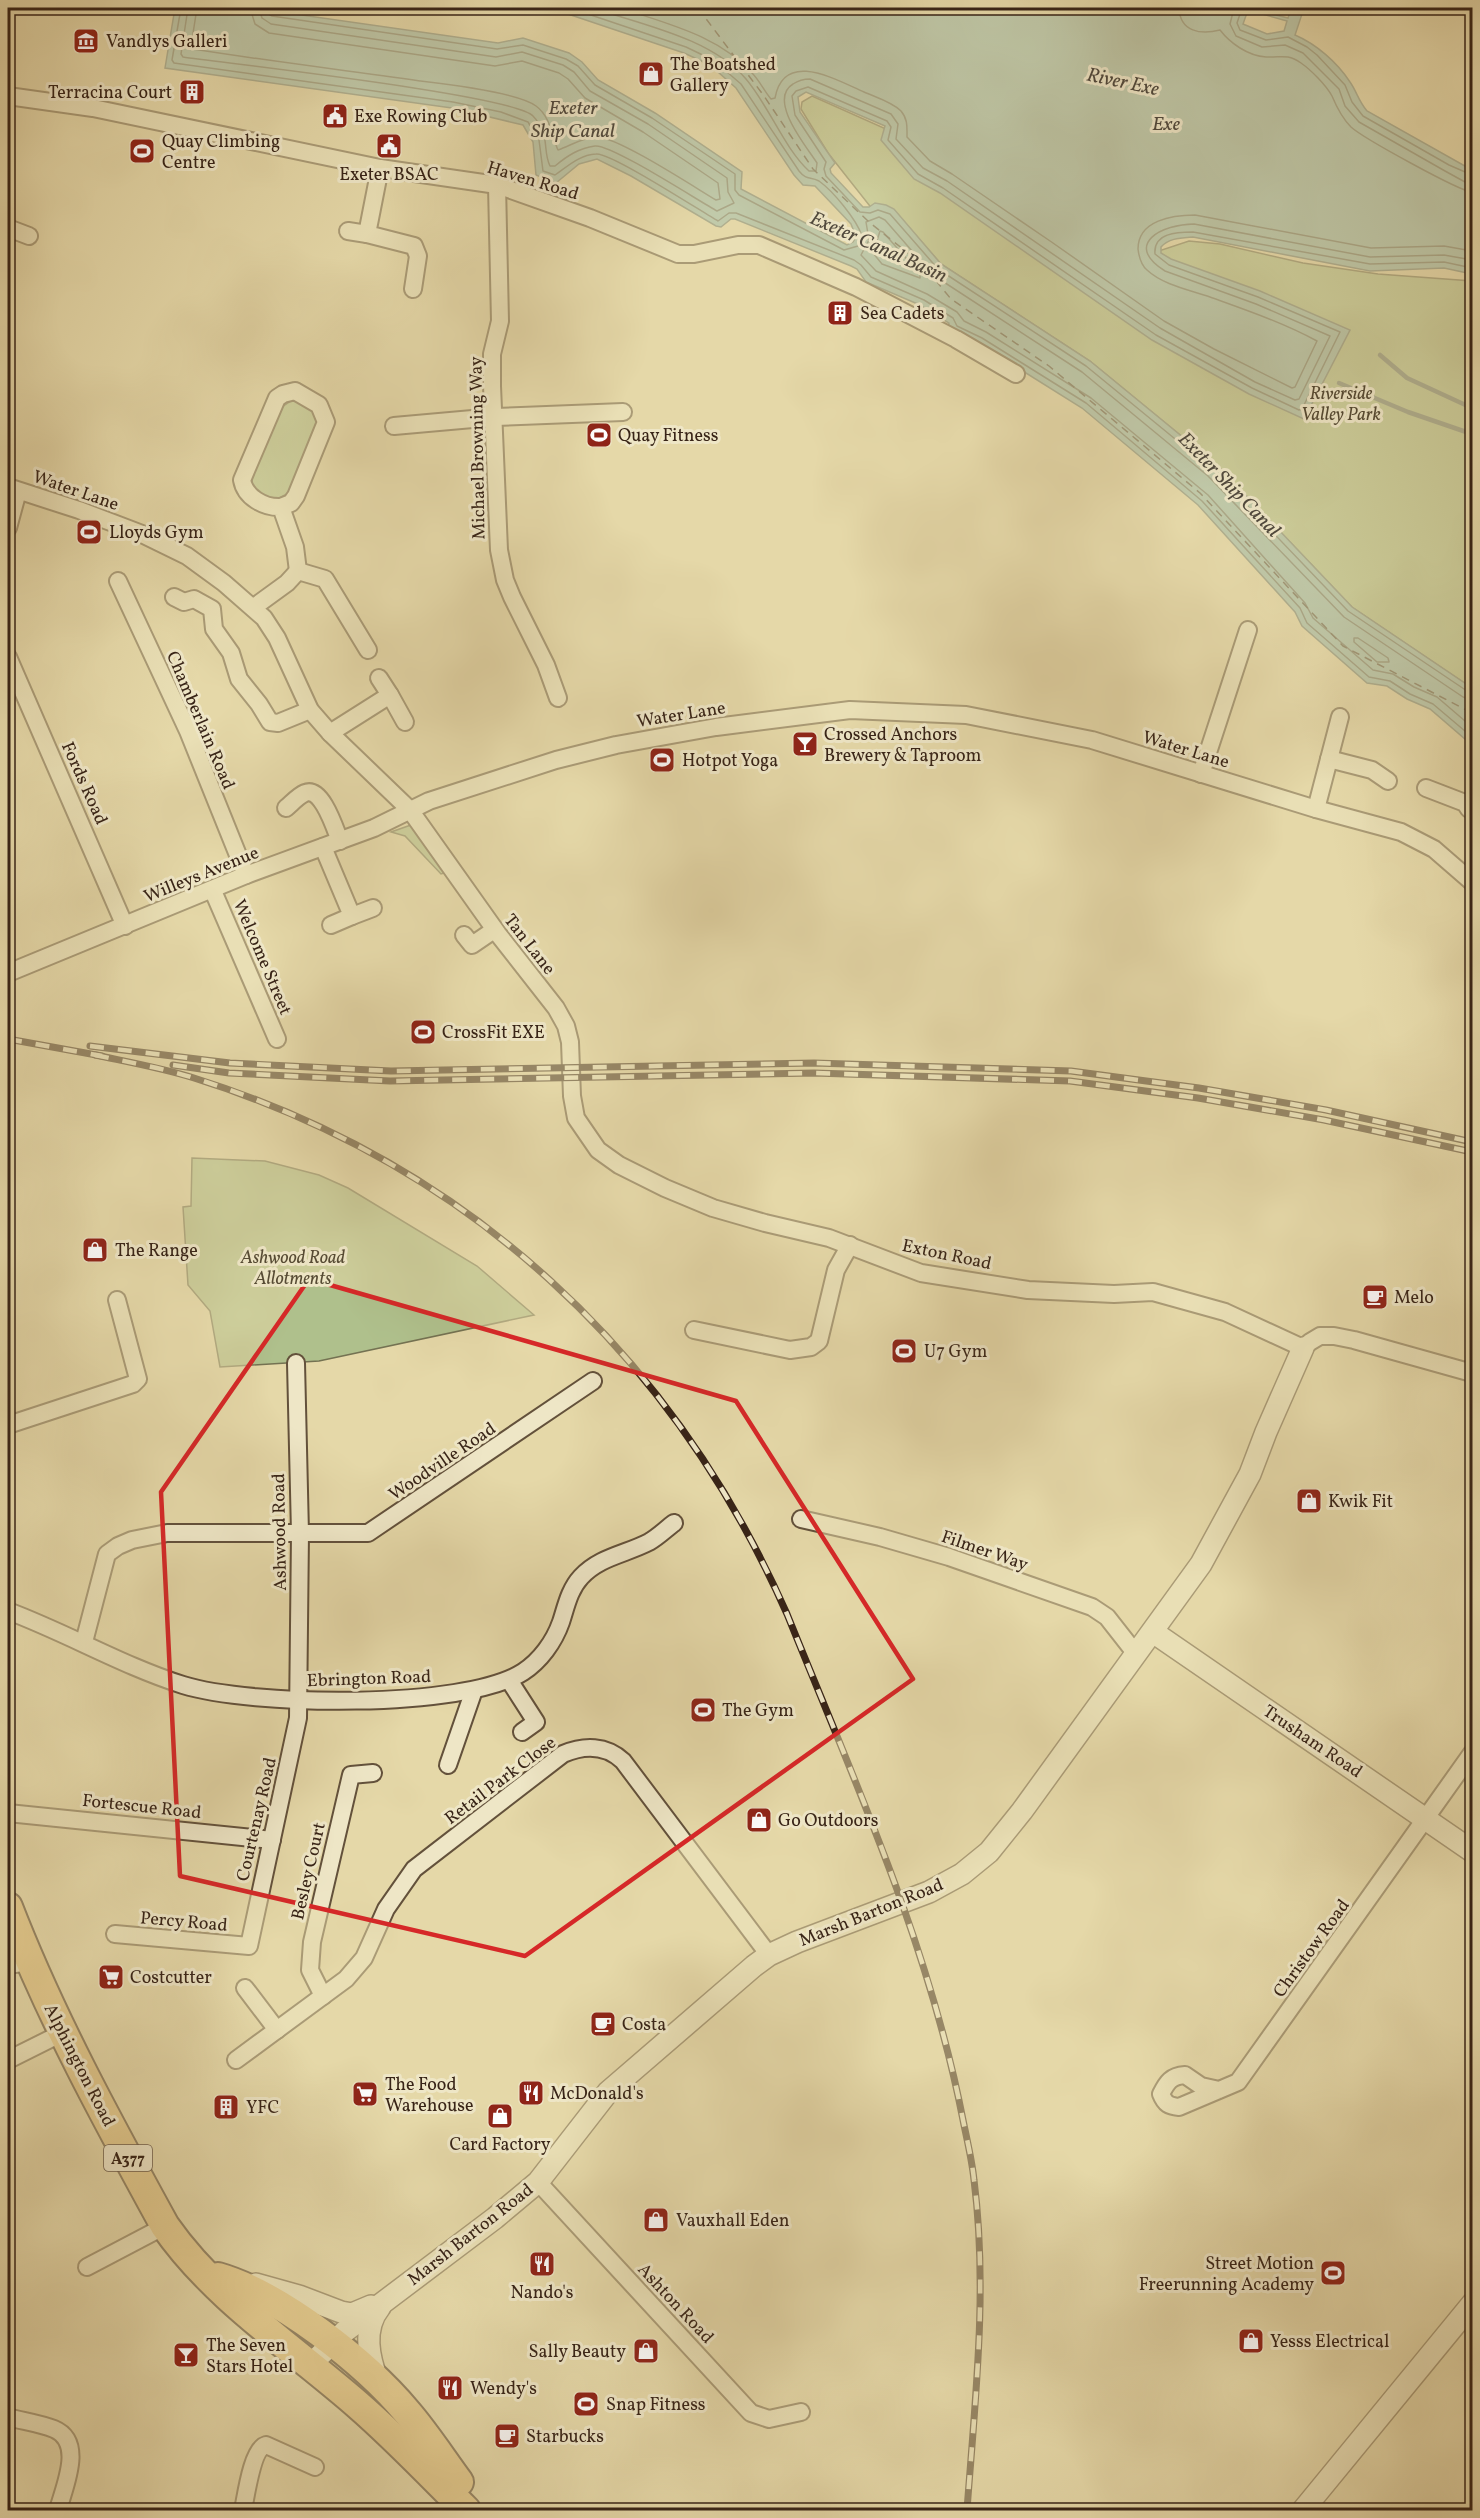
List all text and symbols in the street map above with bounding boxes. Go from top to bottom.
museum icon: Vandlys Galleri [71,26,101,56]
place label: Vandlys Galleri [106,30,227,55]
place label: The Boatshed Gallery [670,53,776,99]
shop icon: The Boatshed Gallery [636,59,666,89]
water label: River Exe [1084,62,1162,104]
building icon: Terracina Court [177,77,207,107]
place label: Terracina Court [48,81,172,106]
water label: Exeter Ship Canal [531,95,615,146]
public building icon: Exe Rowing Club [320,101,350,131]
place label: Exe Rowing Club [354,105,487,130]
water label: Exe [1152,111,1181,139]
place label: Quay Climbing Centre [162,130,280,176]
public building icon: Exeter BSAC [374,131,404,161]
sports icon: Quay Climbing Centre [127,136,157,166]
street label: Haven Road [484,156,582,207]
place label: Exeter BSAC [339,163,439,188]
water label: Exeter Canal Basin [805,205,951,291]
building icon: Sea Cadets [825,298,855,328]
place label: Sea Cadets [860,302,944,327]
street label: Michael Browning Way [464,356,493,540]
park label: Riverside Valley Park [1301,382,1381,428]
sports icon: Quay Fitness [584,420,614,450]
place label: Quay Fitness [618,424,719,449]
water label: Exeter Ship Canal [1171,426,1286,544]
street label: Water Lane [29,465,122,518]
sports icon: Lloyds Gym [74,517,104,547]
place label: Lloyds Gym [109,521,204,546]
street label: Chamberlain Road [159,648,240,794]
street label: Water Lane [635,696,727,735]
place label: Crossed Anchors Brewery & Taproom [824,723,982,769]
street label: Water Lane [1139,725,1232,775]
bar icon: Crossed Anchors Brewery & Taproom [790,729,820,759]
street label: Fords Road [54,738,113,829]
sports icon: Hotpot Yoga [647,745,677,775]
place label: Hotpot Yoga [682,749,778,774]
street label: Willeys Avenue [140,841,263,910]
street label: Welcome Street [226,896,297,1019]
street label: Tan Lane [497,909,561,981]
sports icon: CrossFit EXE [408,1017,438,1047]
place label: CrossFit EXE [442,1021,545,1046]
street label: Exton Road [900,1234,994,1277]
shop icon: The Range [80,1235,110,1265]
place label: The Range [115,1239,198,1264]
park label: Ashwood Road Allotments [240,1246,345,1292]
cafe icon: Melo [1360,1282,1390,1312]
place label: Melo [1394,1286,1434,1311]
sports icon: U7 Gym [889,1336,919,1366]
place label: U7 Gym [924,1340,987,1365]
street label: Woodville Road [384,1417,501,1507]
street label: Ashwood Road [267,1473,294,1591]
shop icon: Kwik Fit [1294,1486,1324,1516]
place label: Kwik Fit [1328,1490,1393,1515]
street label: Filmer Way [938,1525,1032,1578]
street label: Ebrington Road [307,1665,432,1694]
sports icon: The Gym [688,1695,718,1725]
place label: The Gym [722,1699,794,1724]
street label: Trusham Road [1257,1700,1367,1785]
street label: Retail Park Close [440,1731,562,1831]
street label: Courtenay Road [231,1755,284,1884]
street label: Fortescue Road [81,1789,203,1826]
shop icon: Go Outdoors [744,1805,774,1835]
place label: Go Outdoors [778,1809,878,1834]
street label: Besley Court [286,1820,333,1923]
street label: Marsh Barton Road [796,1873,948,1954]
street label: Christow Road [1268,1894,1357,2003]
street label: Percy Road [139,1906,229,1939]
supermarket icon: Costcutter [96,1962,126,1992]
place label: Costcutter [130,1966,212,1991]
street label: Alphington Road [37,2000,120,2131]
cafe icon: Costa [588,2009,618,2039]
place label: Costa [622,2013,666,2038]
place label: The Food Warehouse [385,2073,474,2119]
restaurant icon: McDonald's [516,2078,546,2108]
supermarket icon: The Food Warehouse [350,2079,380,2109]
place label: McDonald's [550,2082,644,2107]
building icon: YFC [211,2092,241,2122]
place label: YFC [246,2096,279,2121]
shop icon: Card Factory [485,2101,515,2131]
place label: Card Factory [449,2133,551,2158]
road number: A377 [104,2145,152,2171]
street label: Marsh Barton Road [403,2178,539,2292]
shop icon: Vauxhall Eden [641,2205,671,2235]
place label: Vauxhall Eden [676,2209,790,2234]
restaurant icon: Nando's [527,2249,557,2279]
place label: Street Motion Freerunning Academy [1139,2252,1314,2298]
street label: Ashton Road [631,2258,719,2350]
sports icon: Street Motion Freerunning Academy [1318,2258,1348,2288]
place label: Nando's [510,2281,574,2306]
shop icon: Yesss Electrical [1236,2326,1266,2356]
place label: Yesss Electrical [1270,2330,1389,2355]
place label: The Seven Stars Hotel [206,2334,293,2380]
shop icon: Sally Beauty [631,2336,661,2366]
bar icon: The Seven Stars Hotel [171,2340,201,2370]
place label: Sally Beauty [529,2340,626,2365]
restaurant icon: Wendy's [435,2373,465,2403]
place label: Wendy's [470,2377,537,2402]
sports icon: Snap Fitness [571,2389,601,2419]
place label: Snap Fitness [606,2393,706,2418]
cafe icon: Starbucks [492,2421,522,2451]
place label: Starbucks [526,2425,604,2450]

